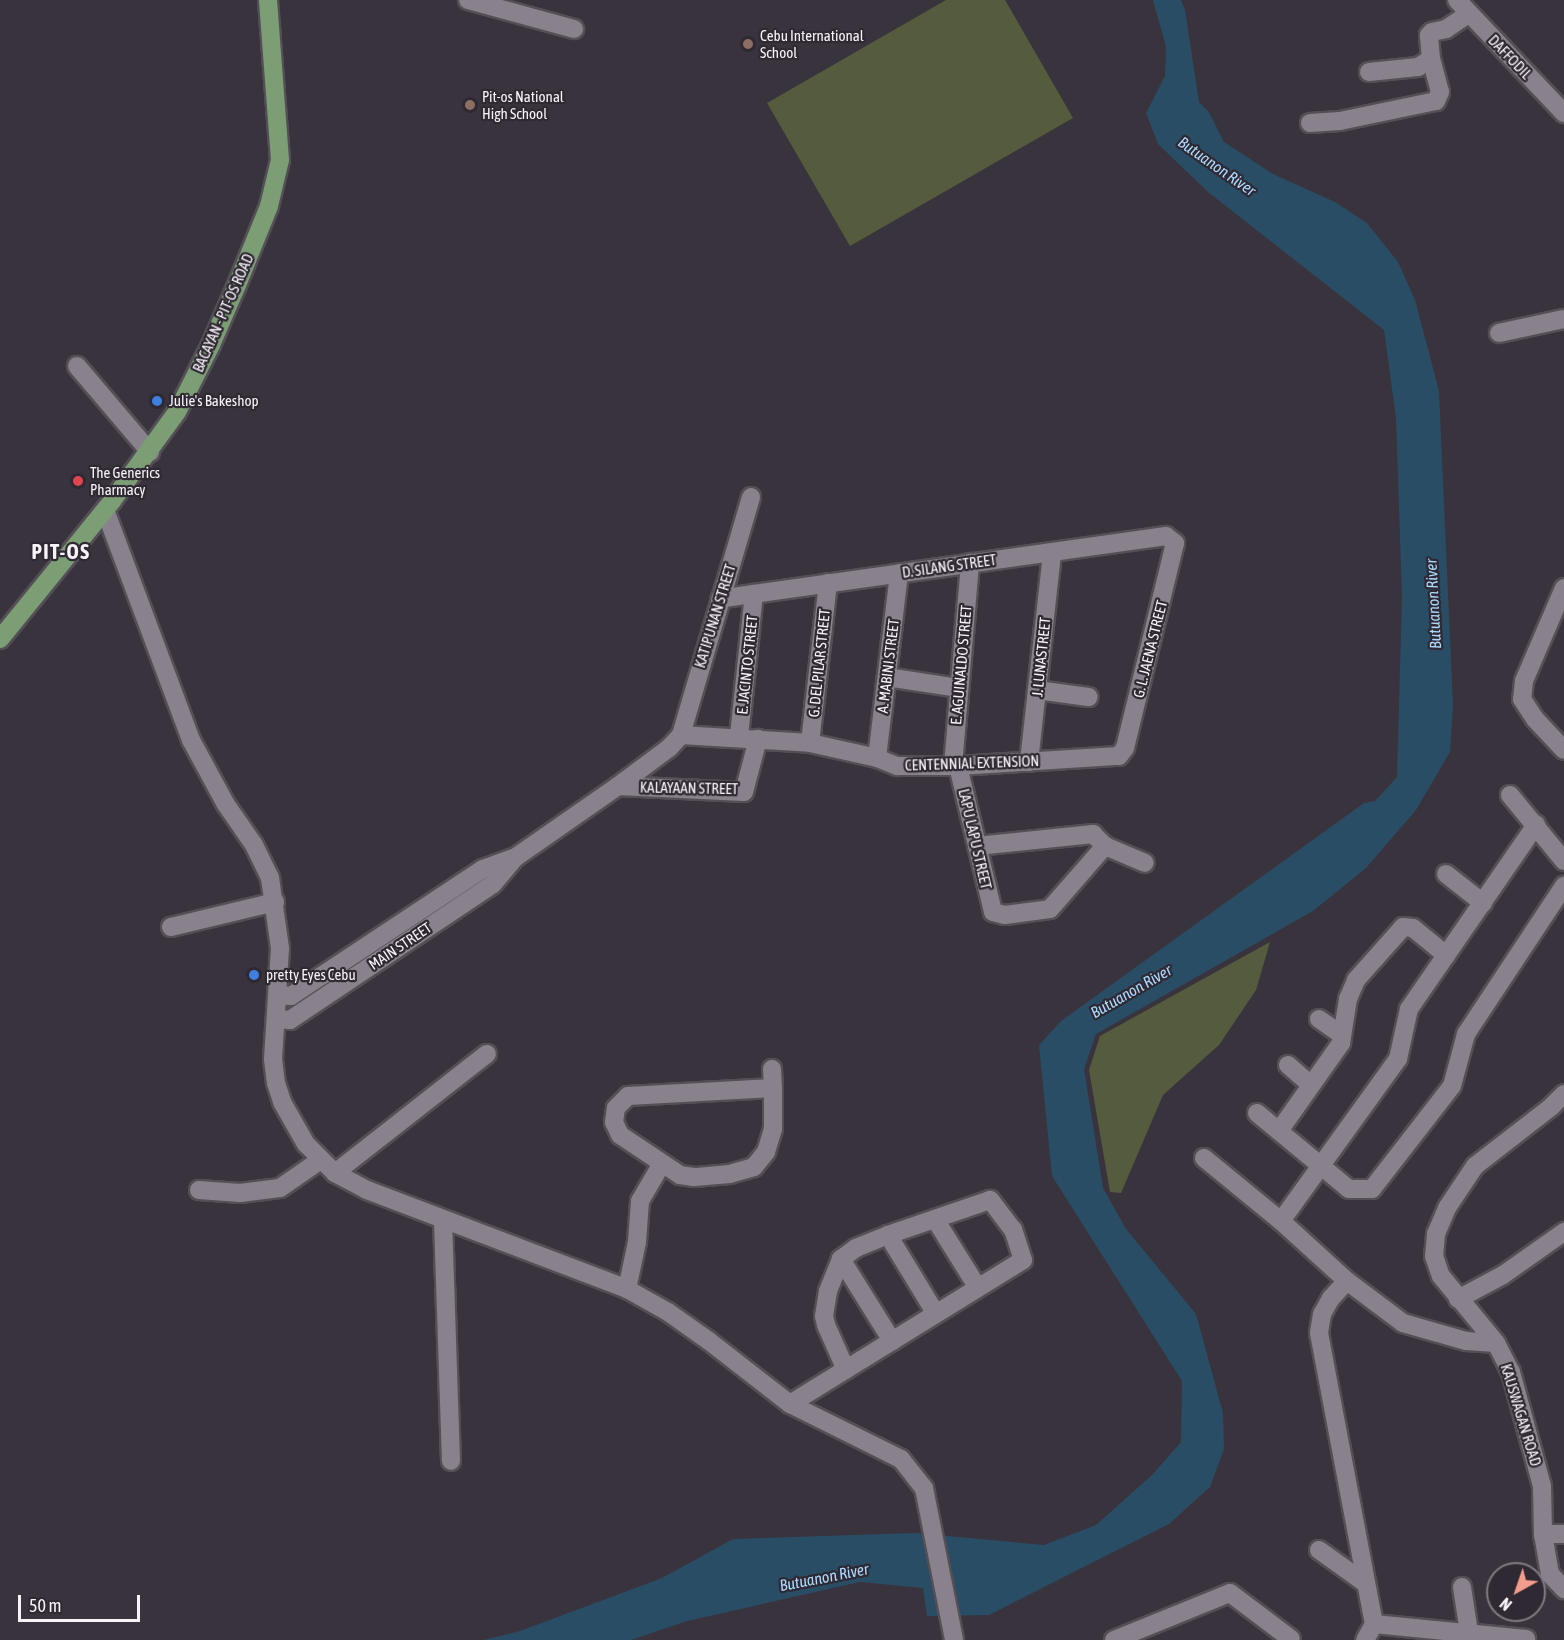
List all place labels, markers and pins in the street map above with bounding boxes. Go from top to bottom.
place label: Cebu International School [760,26,864,61]
marker: Cebu International School [741,37,755,51]
place label: Pit-os National High School [482,87,564,122]
marker: Pit-os National High School [463,98,477,112]
place label: Julie's Bakeshop [169,392,259,410]
marker: Julie's Bakeshop [150,394,164,408]
place label: The Generics Pharmacy [90,463,160,498]
marker: The Generics Pharmacy [71,474,85,488]
place label: pretty Eyes Cebu [266,966,356,984]
marker: pretty Eyes Cebu [247,968,261,982]

